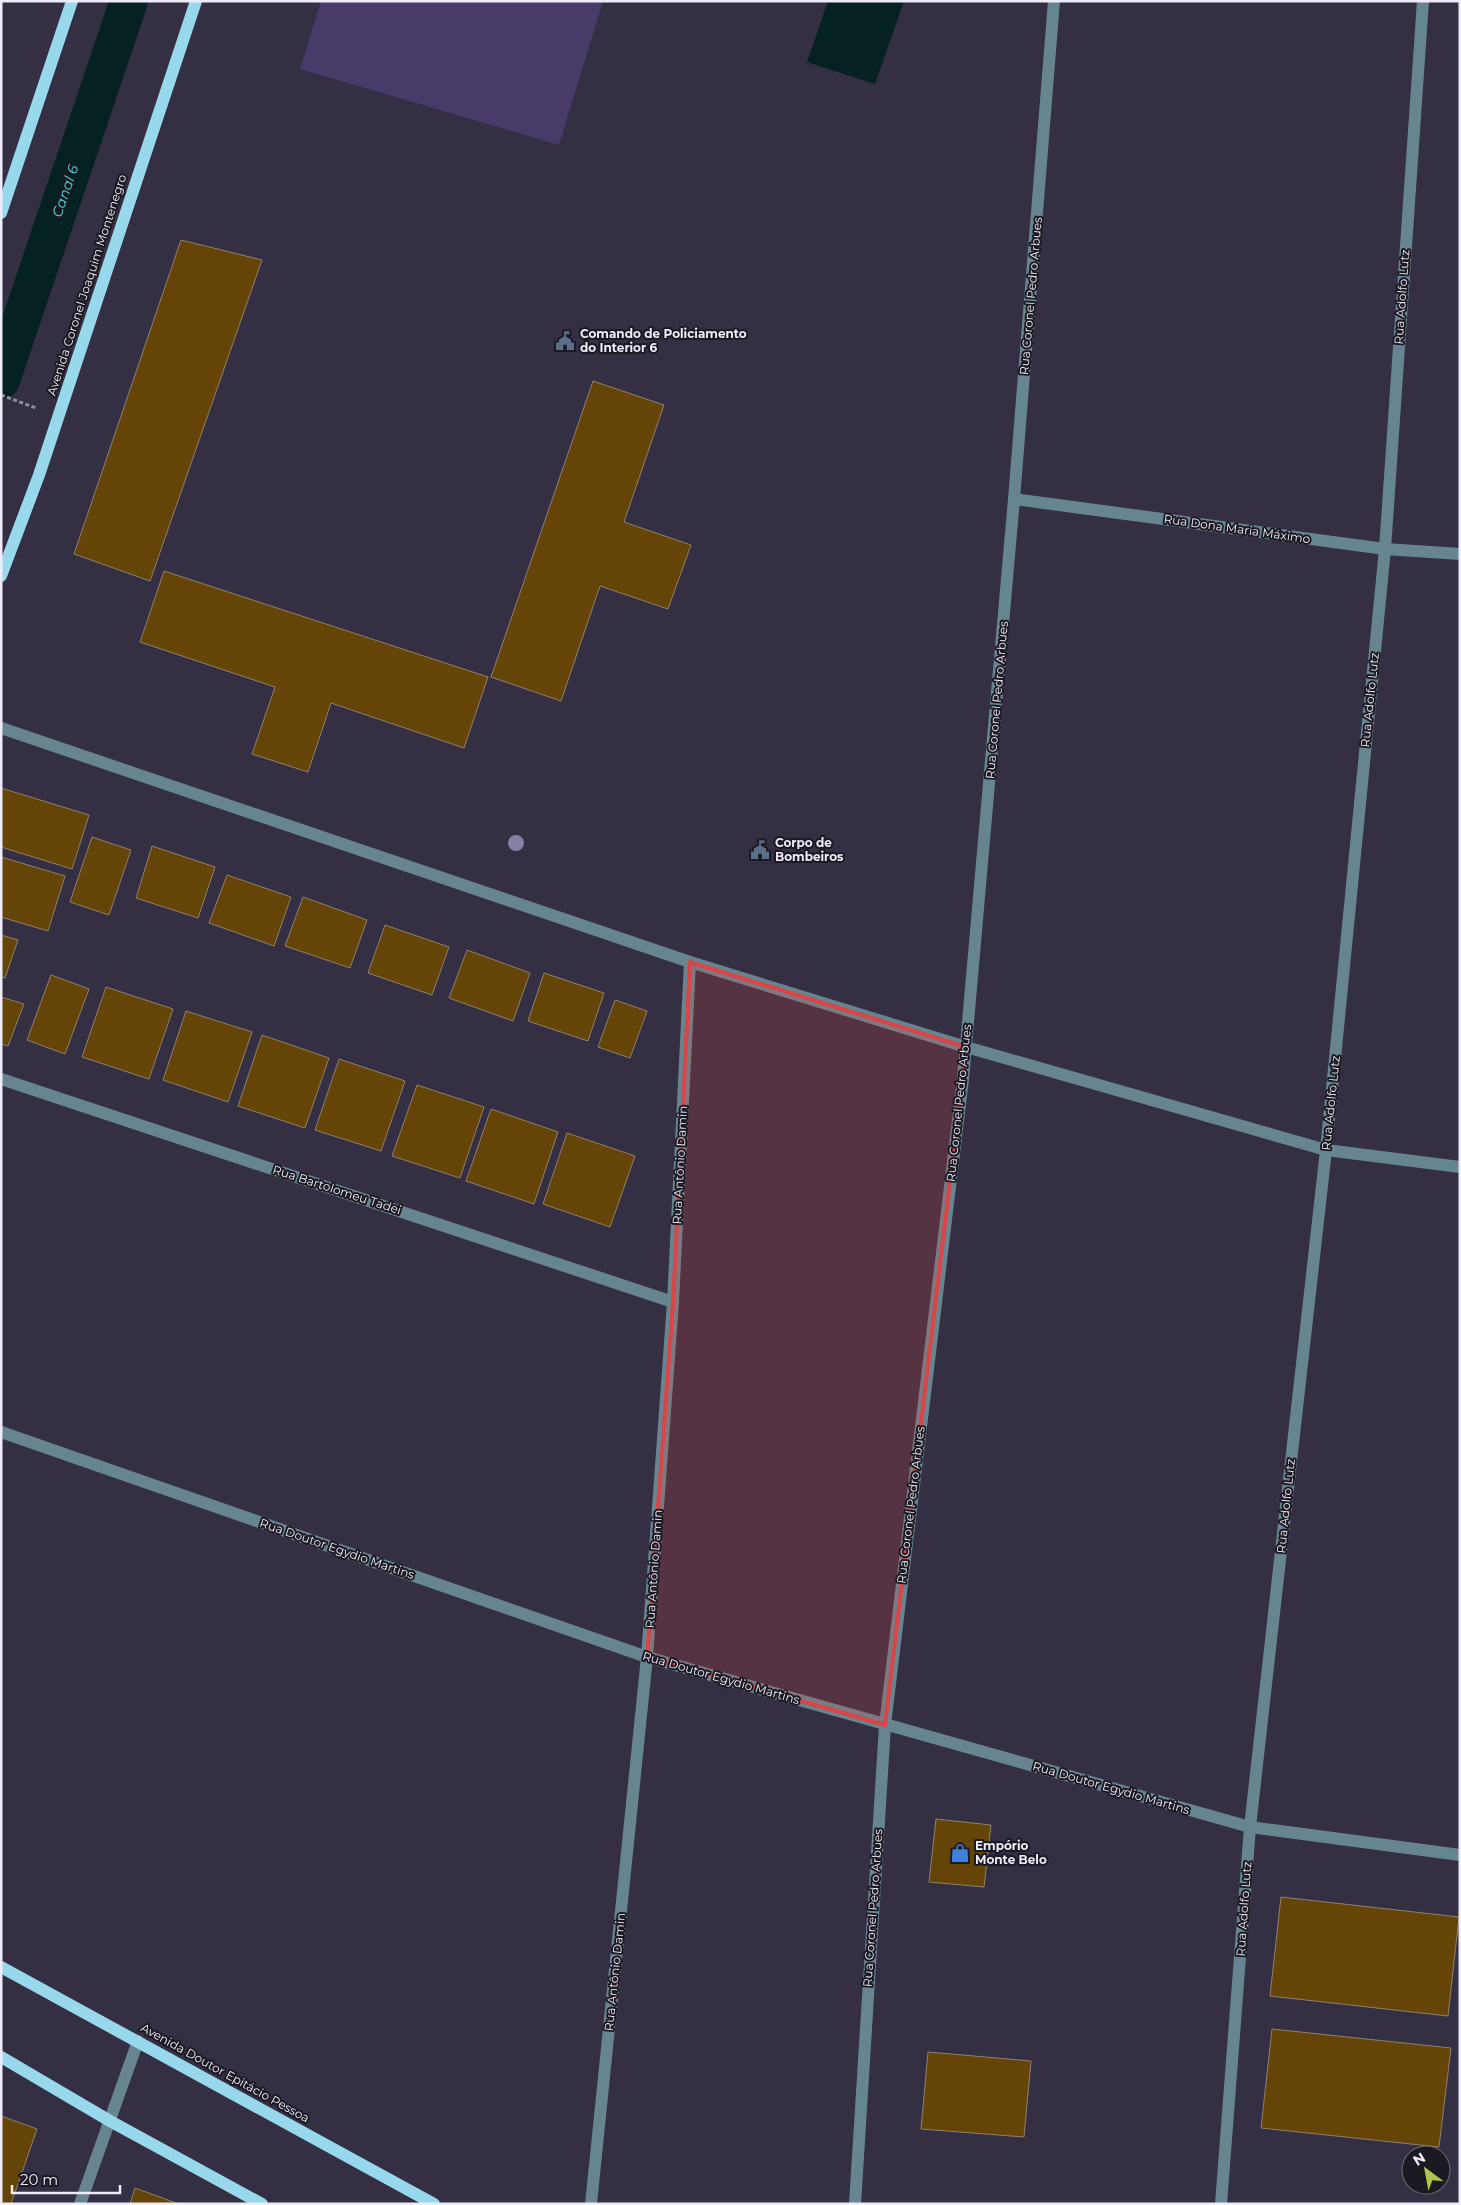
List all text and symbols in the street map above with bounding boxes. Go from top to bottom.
water label: Canal 6 [48,162,82,220]
street label: Avenida Coronel Joaquim Montenegro [44,172,129,397]
street label: Rua Coronel Pedro Arbues [1016,216,1045,376]
street label: Rua Adolfo Lutz [1391,249,1412,345]
place label: Comando de Policiamento do Interior 6 [580,326,747,355]
public building icon: Comando de Policiamento do Interior 6 [554,330,576,352]
street label: Rua Dona Maria Máximo [1163,511,1311,546]
street label: Rua Coronel Pedro Arbues [982,620,1011,780]
street label: Rua Adolfo Lutz [1357,652,1382,748]
place label: Corpo de Bombeiros [775,835,844,864]
public building icon: Corpo de Bombeiros [749,839,771,861]
street label: Rua Coronel Pedro Arbues [943,1023,974,1183]
street label: Rua Adolfo Lutz [1318,1055,1343,1151]
street label: Rua Antônio Damin [669,1105,690,1225]
street label: Rua Bartolomeu Tadei [271,1162,403,1217]
street label: Rua Coronel Pedro Arbues [893,1425,928,1584]
street label: Rua Adolfo Lutz [1273,1458,1298,1554]
street label: Rua Antônio Damin [642,1509,665,1629]
street label: Rua Doutor Egydio Martins [258,1515,417,1582]
street label: Rua Doutor Egydio Martins [641,1648,802,1707]
street label: Rua Doutor Egydio Martins [1031,1758,1192,1817]
street label: Rua Coronel Pedro Arbues [859,1828,886,1988]
place label: Empório Monte Belo [975,1838,1047,1867]
shop icon: Empório Monte Belo [949,1842,971,1864]
street label: Rua Adolfo Lutz [1233,1861,1254,1957]
street label: Rua Antônio Damin [601,1912,628,2032]
street label: Avenida Doutor Epitácio Pessoa [138,2020,312,2125]
north arrow [1401,2145,1451,2195]
text: N [1410,2148,1429,2170]
scale bar [12,2162,120,2194]
text: 20 m [20,2170,58,2189]

